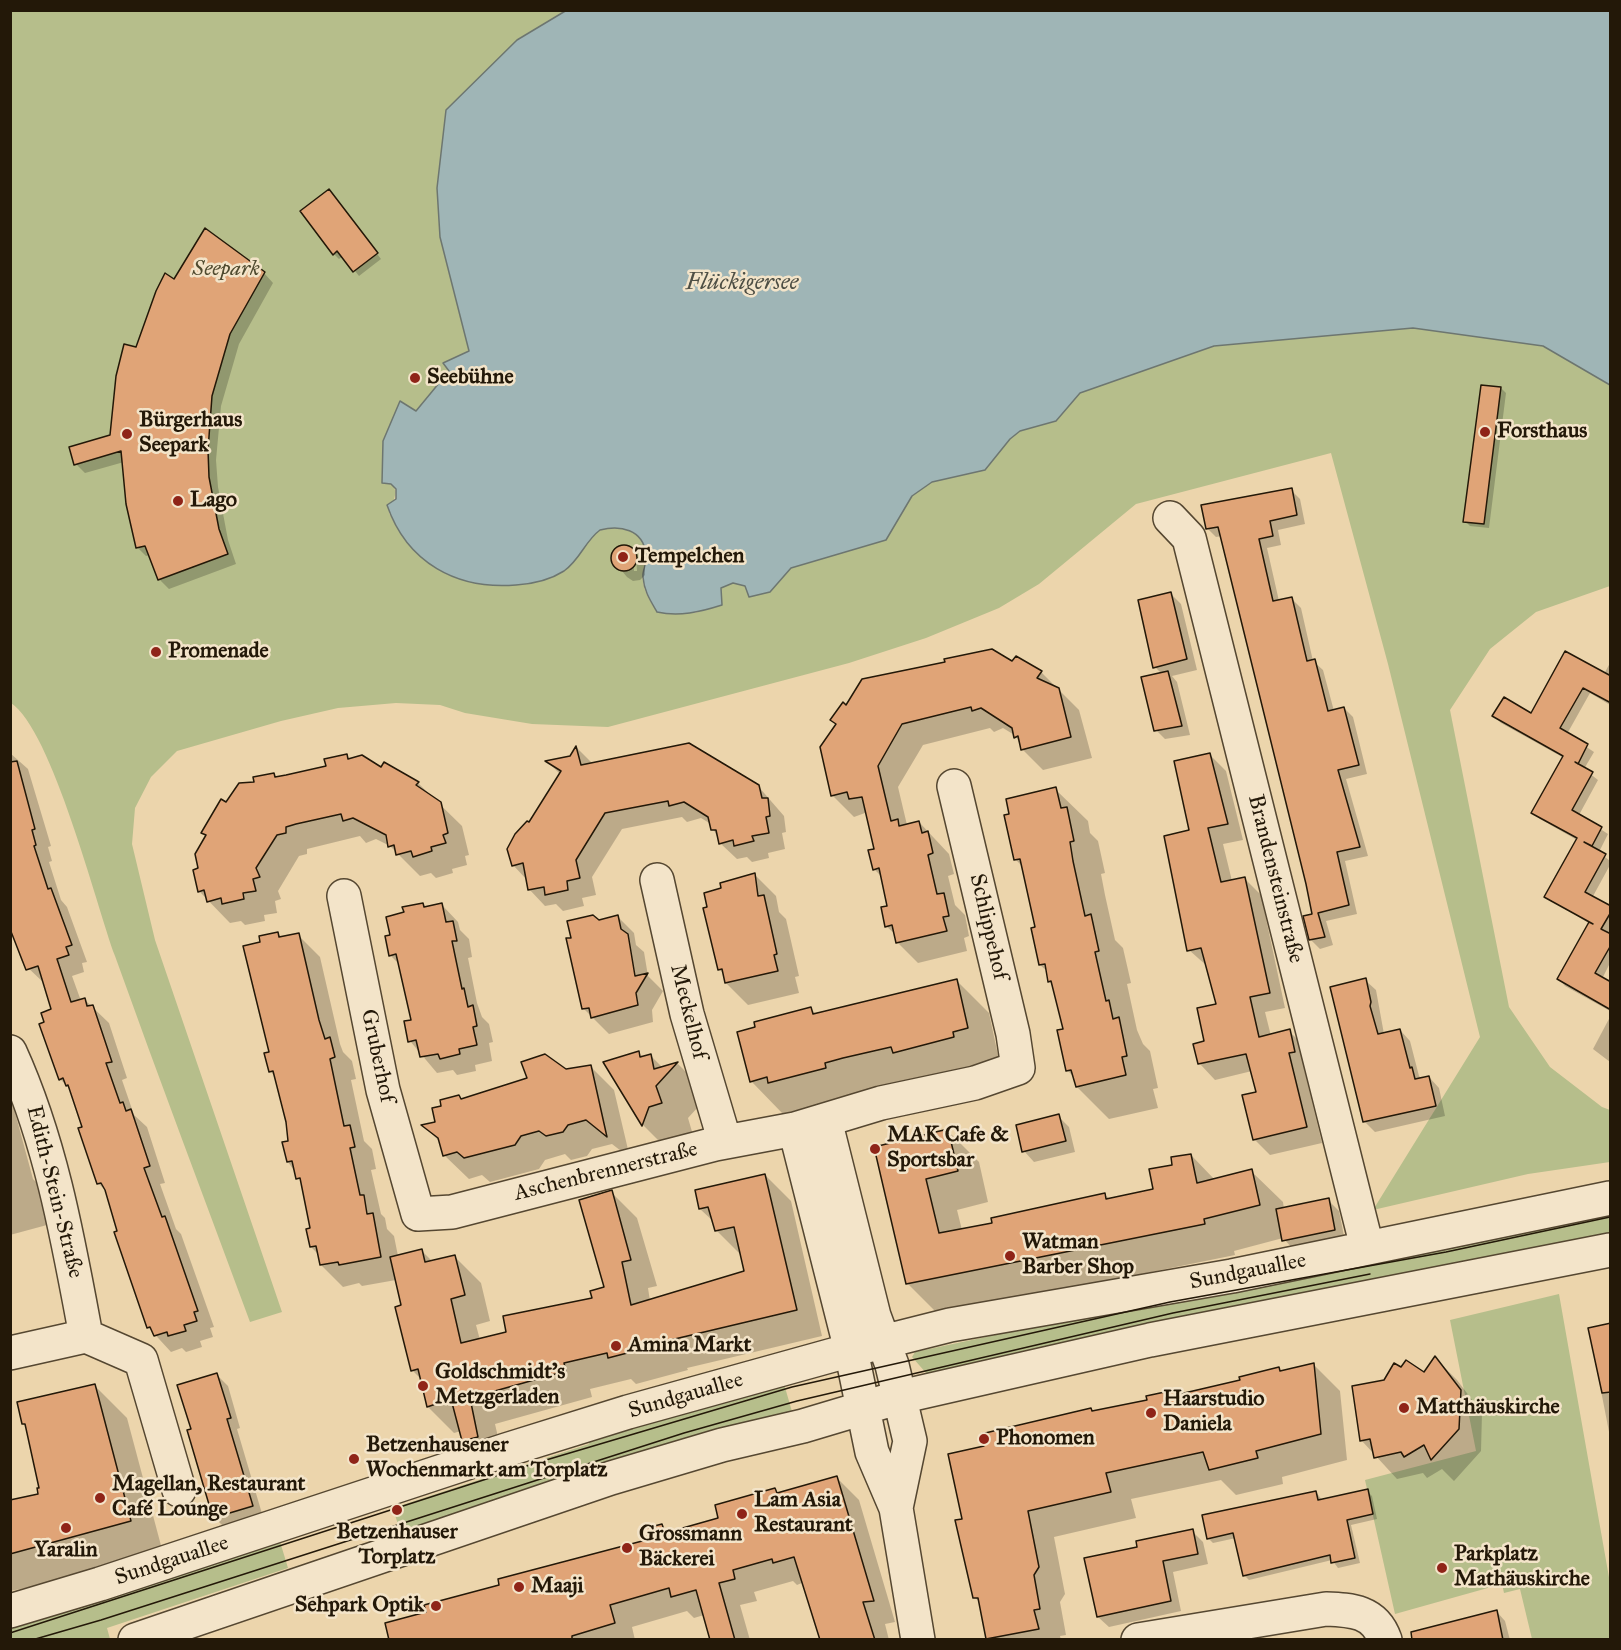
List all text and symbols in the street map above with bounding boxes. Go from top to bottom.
park label: Seepark [192,257,260,283]
water label: Flückigersee [686,269,798,297]
place label: Seebühne [427,365,514,391]
marker: Seebühne [408,371,422,385]
place label: Bürgerhaus Seepark [139,408,242,460]
place label: Forsthaus [1497,419,1587,445]
marker: Forsthaus [1478,425,1492,439]
marker: Bürgerhaus Seepark [120,427,134,441]
place label: Lago [190,488,237,514]
marker: Lago [171,494,185,508]
place label: Tempelchen [635,544,745,570]
marker: Tempelchen [616,550,630,564]
place label: Promenade [168,639,269,665]
marker: Promenade [149,645,163,659]
street label: Brandensteinstraße [1241,792,1309,966]
street label: Schlippehof [963,871,1013,983]
street label: Meckelhof [663,962,713,1062]
street label: Gruberhof [354,1007,400,1105]
street label: Edith-Stein-Straße [20,1103,88,1281]
place label: MAK Cafe & Sportsbar [887,1123,1009,1174]
street label: Aschenbrennerstraße [511,1136,701,1208]
marker: MAK Cafe & Sportsbar [868,1142,882,1156]
place label: Watman Barber Shop [1022,1230,1134,1282]
street label: Sundgauallee [1188,1248,1308,1296]
marker: Watman Barber Shop [1003,1249,1017,1263]
place label: Amina Markt [628,1333,751,1359]
marker: Amina Markt [609,1339,623,1353]
place label: Goldschmidt's Metzgerladen [435,1360,565,1412]
street label: Sundgauallee [626,1367,746,1425]
marker: Goldschmidt's Metzgerladen [416,1379,430,1393]
place label: Haarstudio Daniela [1163,1387,1265,1438]
place label: Matthäuskirche [1416,1395,1560,1421]
marker: Matthäuskirche [1397,1401,1411,1415]
marker: Haarstudio Daniela [1144,1406,1158,1420]
place label: Phonomen [996,1426,1095,1452]
marker: Phonomen [977,1432,991,1446]
place label: Betzenhausener Wochenmarkt am Torplatz [366,1433,608,1484]
marker: Betzenhausener Wochenmarkt am Torplatz [347,1452,361,1466]
place label: Magellan, Restaurant Café Lounge [112,1472,305,1524]
place label: Lam Asia Restaurant [754,1488,852,1540]
marker: Magellan, Restaurant Café Lounge [93,1491,107,1505]
marker: Betzenhauser Torplatz [390,1503,404,1517]
marker: Lam Asia Restaurant [735,1507,749,1521]
place label: Betzenhauser Torplatz [336,1520,458,1572]
marker: Yaralin [59,1521,73,1535]
place label: Grossmann Bäckerei [639,1522,742,1574]
street label: Sundgauallee [112,1530,232,1592]
place label: Yaralin [34,1538,98,1564]
marker: Grossmann Bäckerei [620,1541,634,1555]
place label: Parkplatz Mathäuskirche [1454,1542,1590,1594]
marker: Parkplatz Mathäuskirche [1435,1561,1449,1575]
place label: Maaji [531,1574,584,1600]
marker: Maaji [512,1580,526,1594]
place label: Sehpark Optik [295,1593,424,1619]
marker: Sehpark Optik [429,1599,443,1613]

